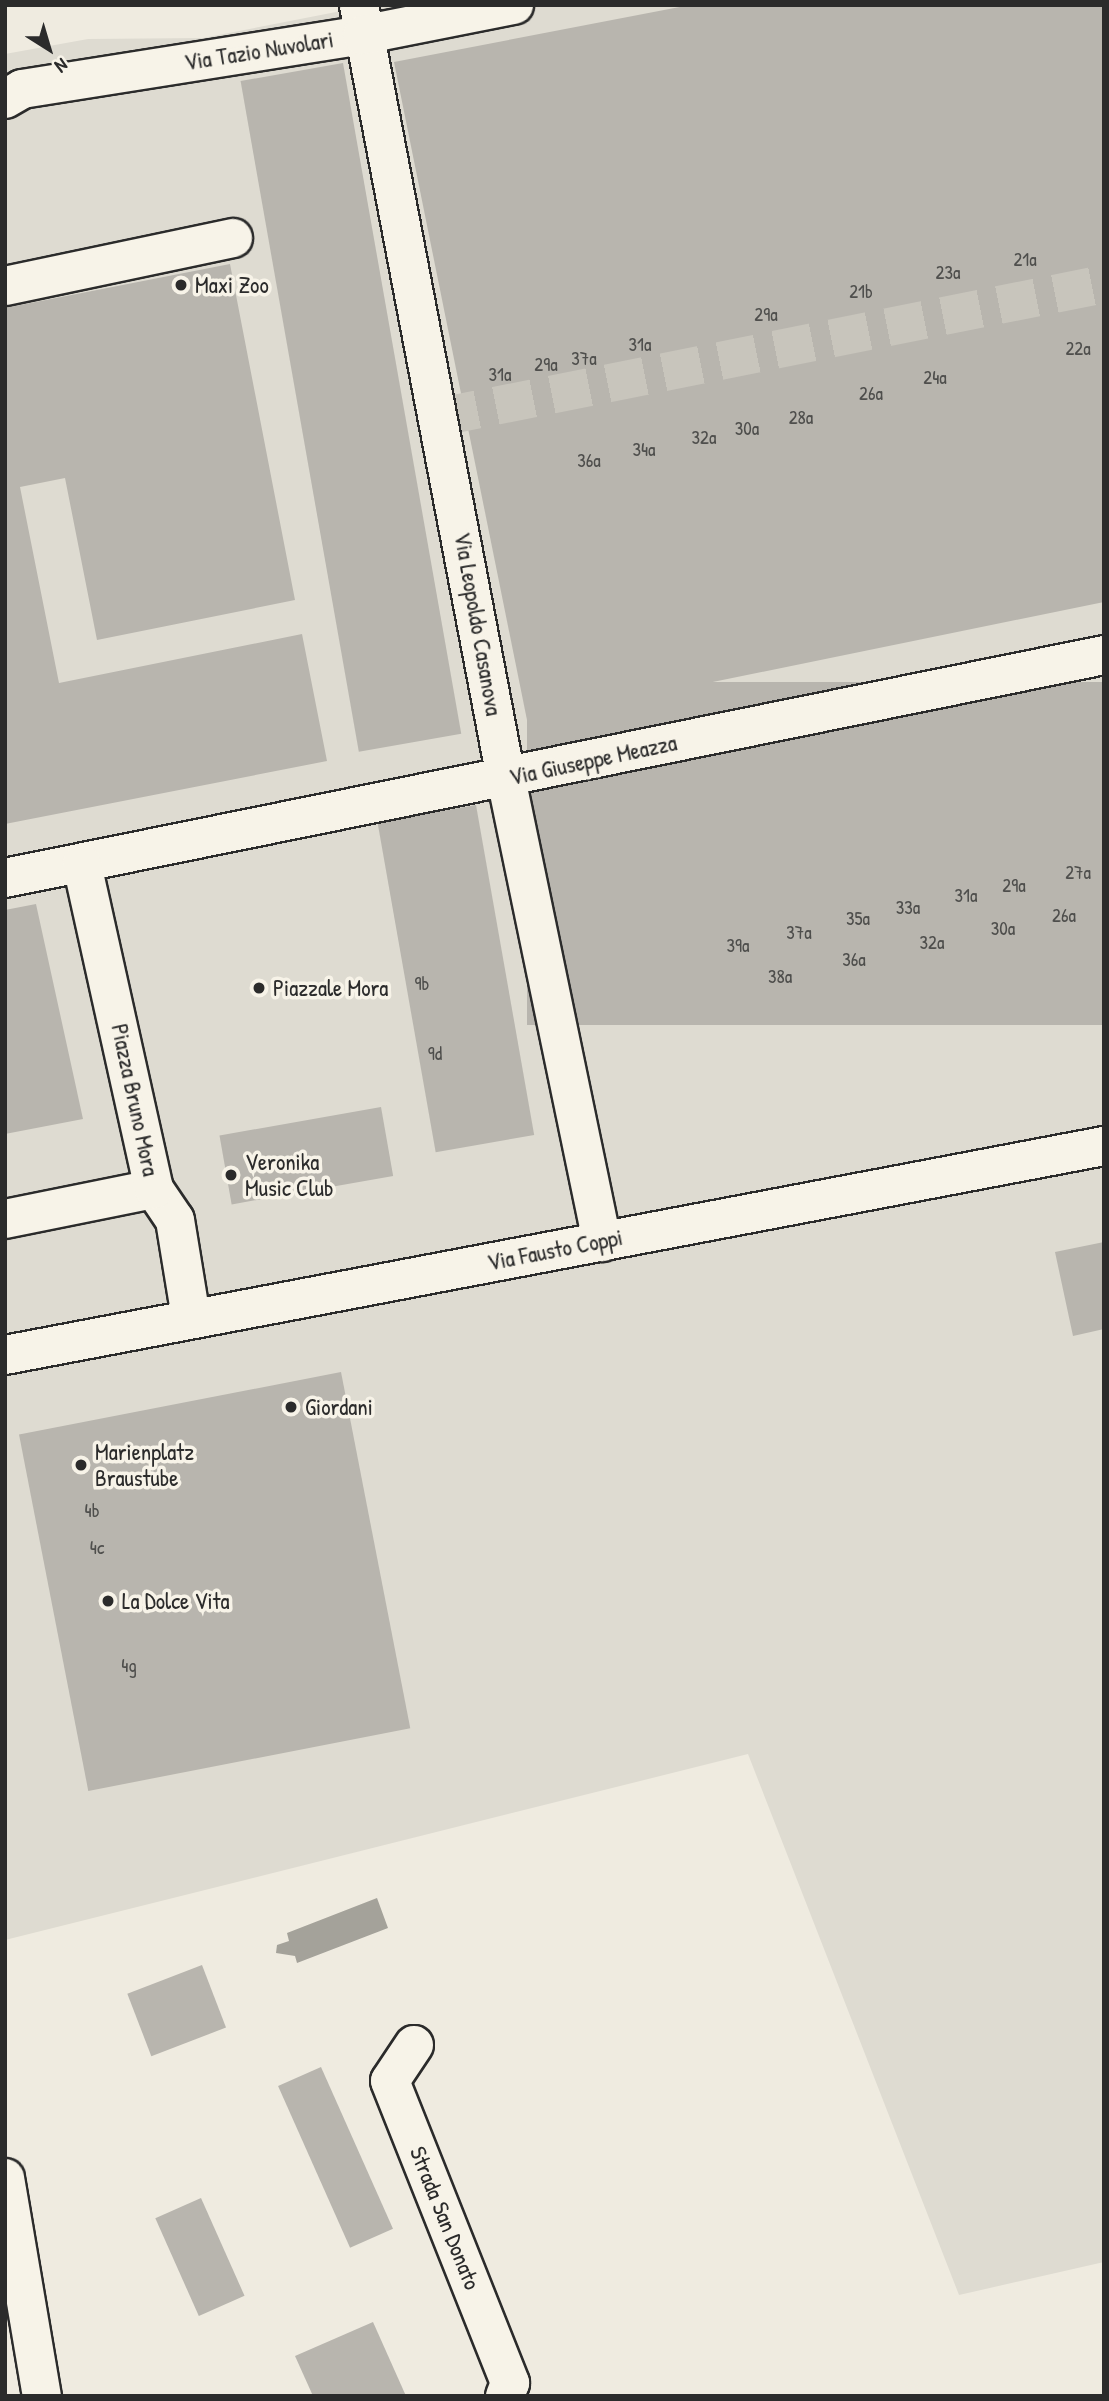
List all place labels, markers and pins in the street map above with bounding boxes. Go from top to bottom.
place label: Maxi Zoo [195,271,269,299]
marker: Maxi Zoo [173,277,189,293]
place label: Piazzale Mora [273,974,388,1002]
marker: Piazzale Mora [251,980,267,996]
place label: Veronika Music Club [245,1148,334,1202]
marker: Veronika Music Club [223,1167,239,1183]
place label: Giordani [305,1393,373,1421]
marker: Giordani [283,1399,299,1415]
place label: Marienplatz Braustube [95,1438,194,1492]
marker: Marienplatz Braustube [73,1457,89,1473]
place label: La Dolce Vita [122,1587,230,1615]
marker: La Dolce Vita [100,1593,116,1609]

